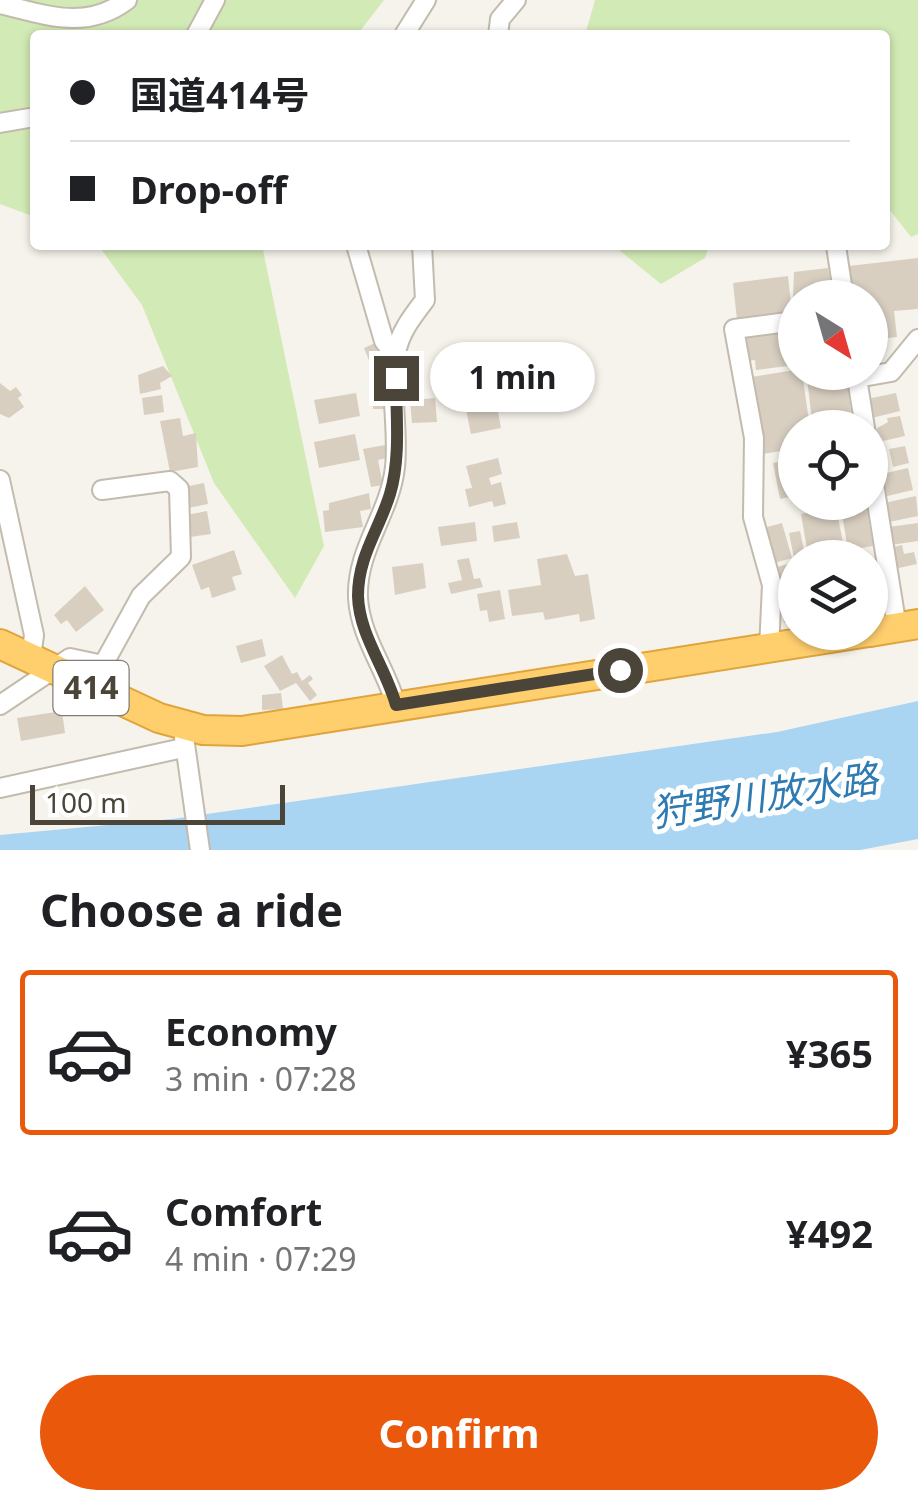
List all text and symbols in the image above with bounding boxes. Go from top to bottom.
text: 国道414号 [130,68,309,120]
text: Drop-off [130,163,287,215]
north arrow [778,280,888,390]
map controls [778,280,888,650]
callout: 1 min [431,343,596,413]
text: 1 min [468,355,557,398]
route end [374,356,419,401]
button: locate [778,410,888,520]
button: layers [778,540,888,650]
route start [598,648,643,693]
road number: 414 [54,661,128,715]
water label: 狩野川放水路 [648,750,884,838]
scale bar [30,780,285,824]
text: 100 m [45,783,127,821]
text: Choose a ride [40,879,343,940]
text: Economy [165,1005,337,1057]
icon: car [45,1008,135,1098]
text: ¥365 [786,1027,873,1079]
text: 3 min · 07:28 [165,1057,357,1100]
text: Comfort [165,1185,322,1237]
icon: car [45,1188,135,1278]
text: ¥492 [786,1207,873,1259]
text: 4 min · 07:29 [165,1237,357,1280]
button: Confirm [40,1375,878,1490]

